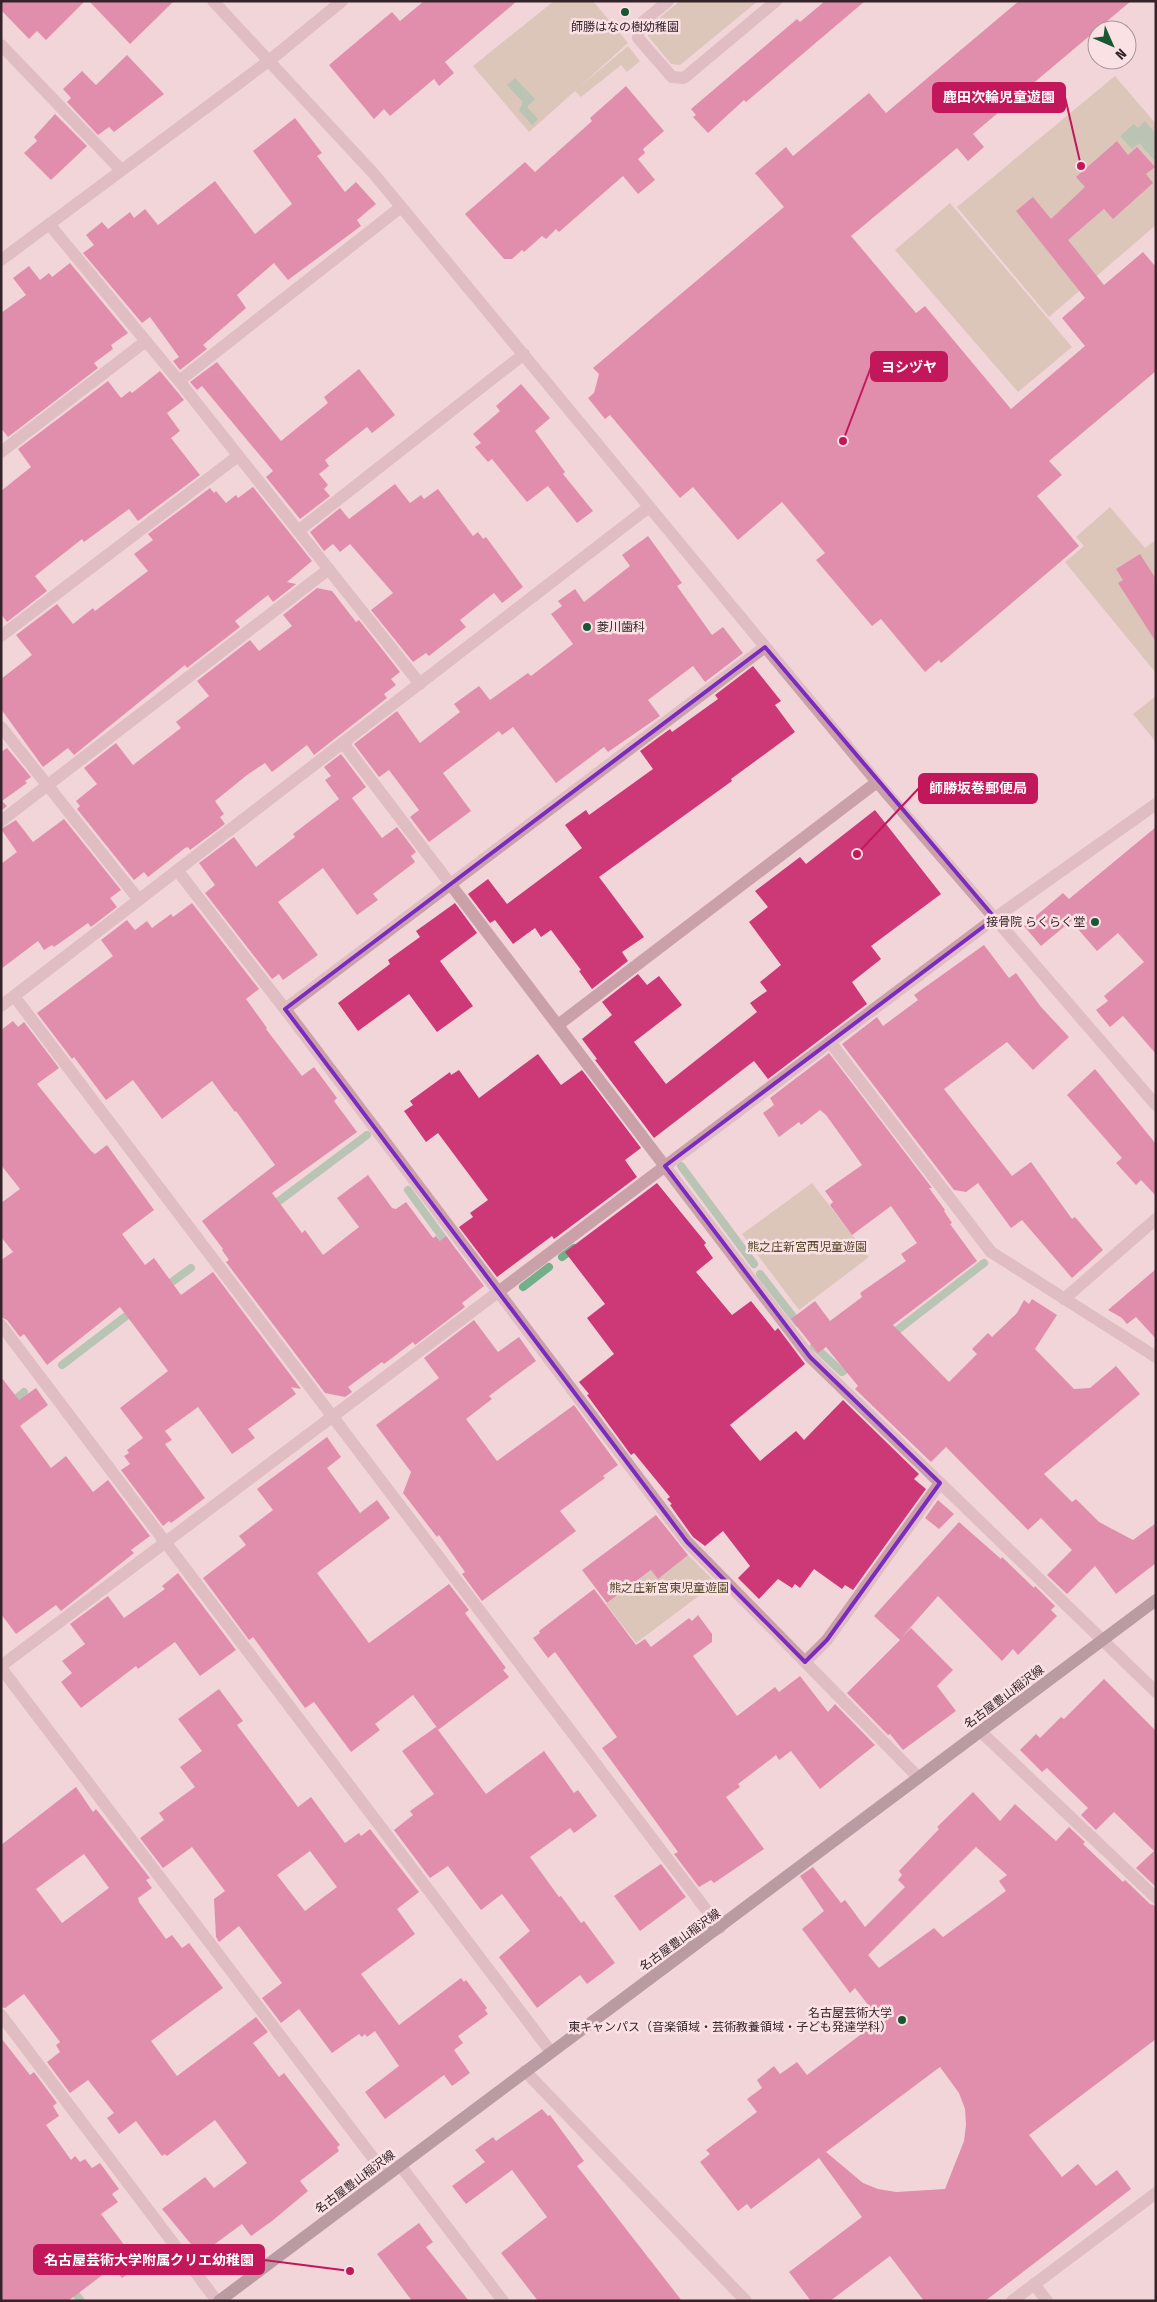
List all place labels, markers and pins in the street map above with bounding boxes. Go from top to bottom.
marker: 師勝はなの樹幼稚園 [619,6,631,18]
place label: 師勝はなの樹幼稚園 [571,20,679,34]
callout: 鹿田次輪児童遊園 [933,83,1065,112]
callout: ヨシヅヤ [871,352,947,381]
place label: 菱川歯科 [597,620,645,634]
marker: 菱川歯科 [581,621,593,633]
callout: 師勝坂巻郵便局 [919,774,1037,803]
place label: 接骨院 らくらく堂 [986,915,1085,929]
marker: 接骨院 らくらく堂 [1089,916,1101,928]
place label: 名古屋芸術大学 東キャンパス（音楽領域・芸術教養領域・子ども発達学科） [568,2006,892,2034]
marker: 名古屋芸術大学 東キャンパス（音楽領域・芸術教養領域・子ども発達学科） [896,2014,908,2026]
callout: 名古屋芸術大学附属クリエ幼稚園 [34,2245,264,2274]

